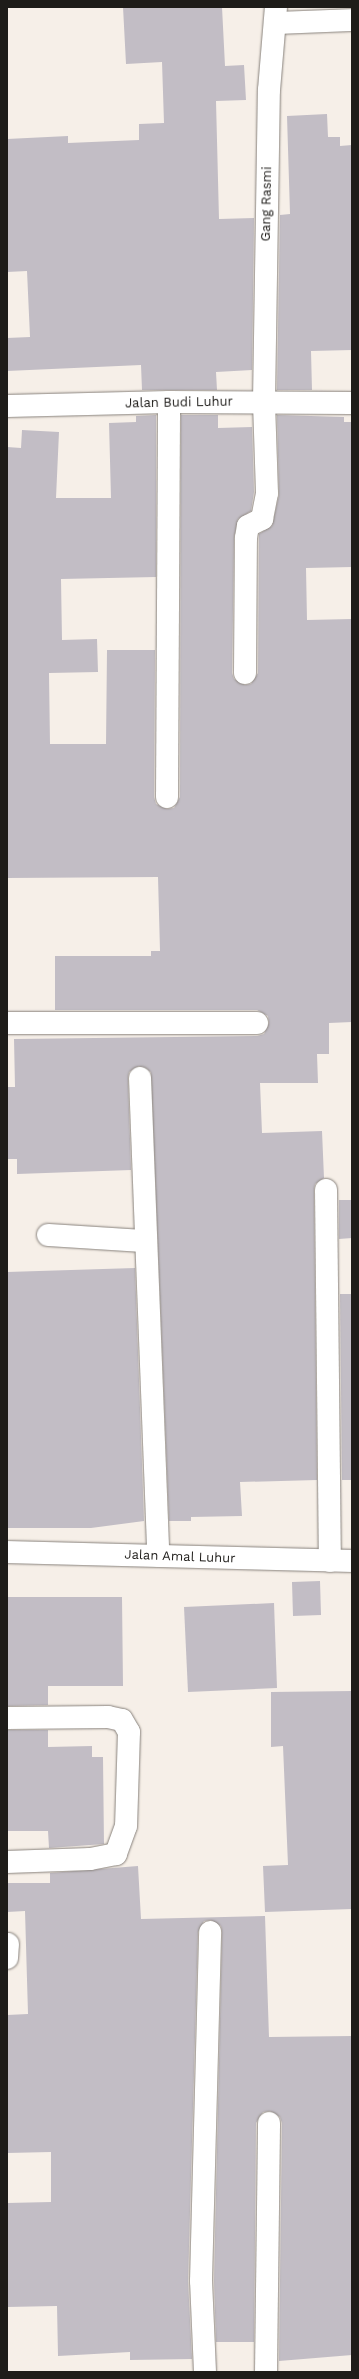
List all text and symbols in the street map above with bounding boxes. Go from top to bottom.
street label: Gang Rasmi [259,166,275,242]
street label: Jalan Budi Luhur [125,394,233,412]
street label: Jalan Amal Luhur [124,1547,236,1567]

